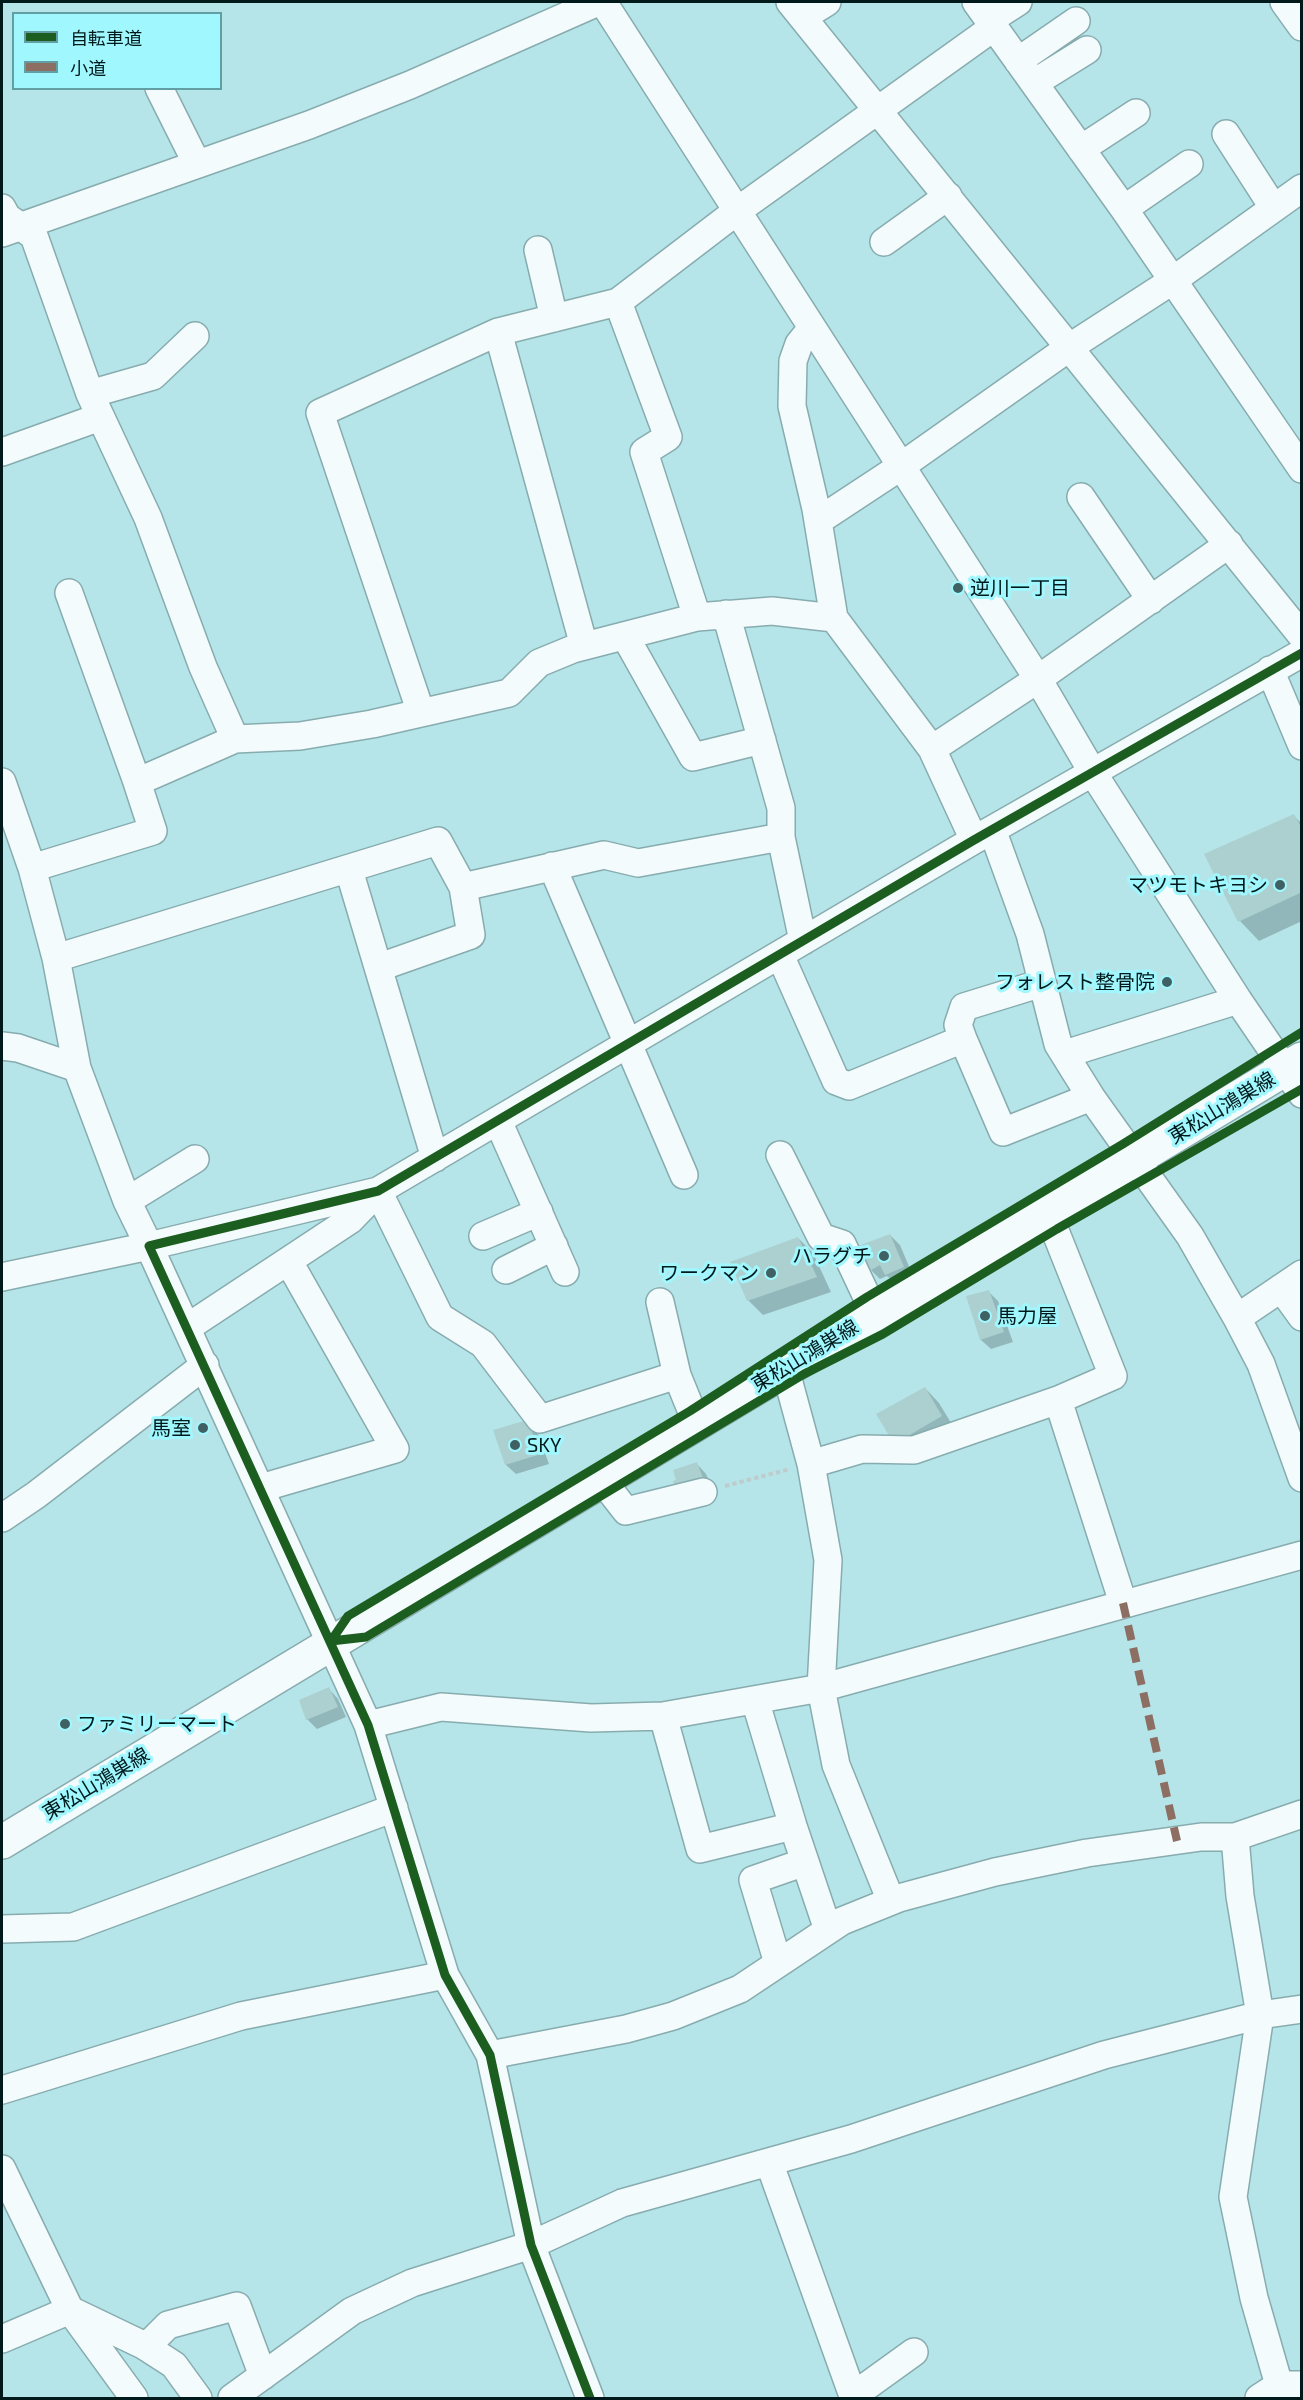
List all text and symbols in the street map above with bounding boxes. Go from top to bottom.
legend [12,12,222,90]
text: 自転車道 [70,27,142,49]
text: 小道 [70,57,106,79]
place label: 逆川一丁目 [970,576,1070,600]
marker: 逆川一丁目 [951,581,965,595]
place label: マツモトキヨシ [1128,873,1268,897]
marker: マツモトキヨシ [1273,878,1287,892]
place label: フォレスト整骨院 [995,970,1155,994]
marker: フォレスト整骨院 [1160,975,1174,989]
street label: 東松山鴻巣線 [1164,1067,1280,1149]
place label: ハラグチ [792,1244,872,1268]
marker: ハラグチ [877,1249,891,1263]
place label: ワークマン [659,1261,759,1285]
marker: ワークマン [764,1266,778,1280]
place label: 馬力屋 [997,1304,1057,1328]
marker: 馬力屋 [978,1309,992,1323]
street label: 東松山鴻巣線 [747,1315,863,1397]
place label: 馬室 [151,1416,191,1440]
marker: 馬室 [196,1421,210,1435]
place label: SKY [527,1433,561,1457]
marker: SKY [508,1438,522,1452]
place label: ファミリーマート [77,1712,237,1736]
marker: ファミリーマート [58,1717,72,1731]
street label: 東松山鴻巣線 [38,1743,154,1825]

